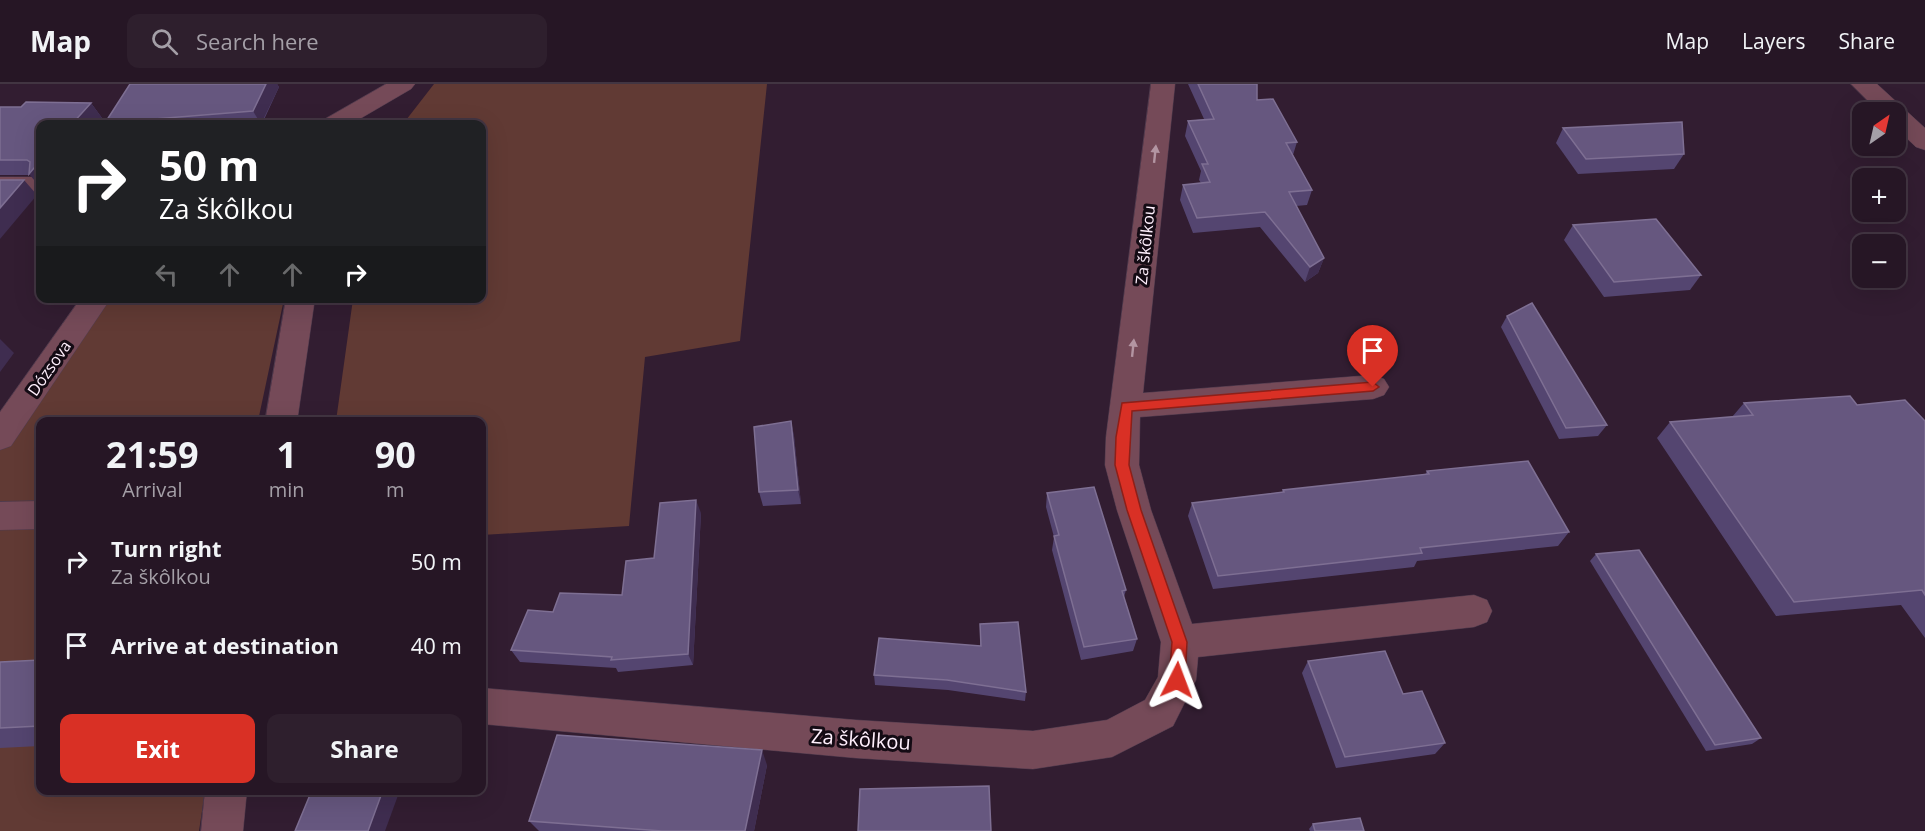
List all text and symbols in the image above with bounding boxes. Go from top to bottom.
search box [127,14,547,68]
text: Map [30,22,91,60]
icon: search [148,25,181,58]
text: Search here [196,26,319,56]
text: Map [1666,27,1709,55]
text: Layers [1742,27,1806,55]
text: Share [1839,27,1895,55]
north arrow [1852,102,1906,156]
map controls [1852,102,1906,288]
text: 50 m [159,136,259,193]
icon: right [60,144,138,222]
one-way arrow [1150,145,1160,164]
button: + [1852,168,1906,222]
text: Za škôlkou [159,190,294,227]
street label: Za škôlkou [1130,204,1160,286]
button: − [1852,234,1906,288]
icon: left [150,258,183,291]
icon: ahead [213,258,246,291]
icon: ahead [276,258,309,291]
icon: right [339,258,372,291]
pin [1347,325,1398,387]
icon: arrive [1356,334,1389,367]
street label: Dózsova [22,336,76,400]
one-way arrow [1128,339,1138,358]
text: 21:59 [106,430,199,479]
text: 1 [276,430,297,479]
text: 90 [375,430,416,479]
text: Arrival [122,476,183,503]
text: min [269,476,305,503]
text: m [386,476,405,503]
text: Turn right [111,533,222,563]
icon: right [60,545,93,578]
text: 50 m [411,546,462,576]
text: Za škôlkou [111,563,211,590]
icon: arrive [60,629,93,662]
text: Arrive at destination [111,630,339,660]
text: 40 m [411,630,462,660]
position arrow [1145,648,1209,712]
button: Exit [60,714,255,783]
button: Share [267,714,462,783]
street label: Za škôlkou [810,722,912,756]

